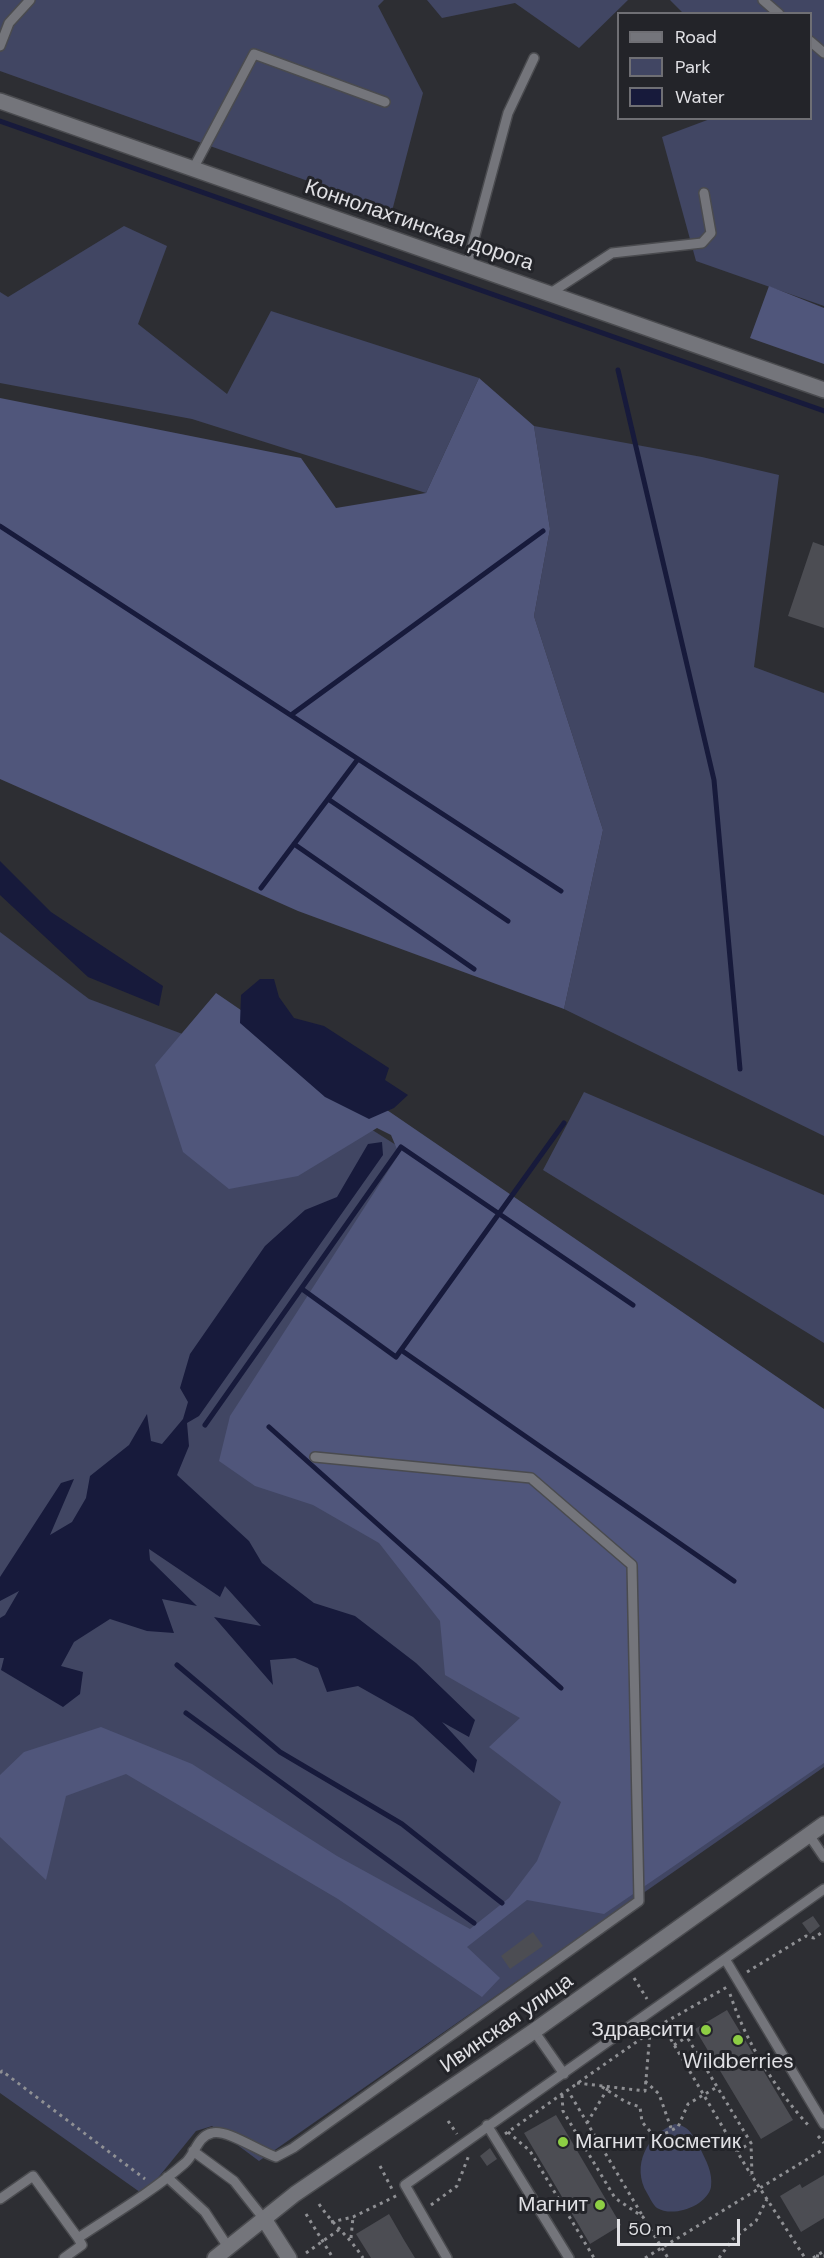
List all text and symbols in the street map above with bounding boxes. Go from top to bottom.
legend [617,12,812,120]
text: Road [675,25,717,49]
text: Park [675,55,711,79]
text: Water [675,85,725,109]
street label: Коннолахтинская дорога [301,175,537,277]
street label: Ивинская улица [436,1969,578,2079]
place label: Здравсити [591,2017,694,2043]
marker: Здравсити [699,2023,713,2037]
marker: Wildberries [731,2033,745,2047]
place label: Wildberries [682,2049,794,2075]
place label: Магнит Косметик [575,2129,741,2155]
marker: Магнит Косметик [556,2135,570,2149]
place label: Магнит [518,2192,588,2218]
marker: Магнит [593,2198,607,2212]
scale bar [620,2207,743,2245]
text: 50 m [628,2217,672,2241]

